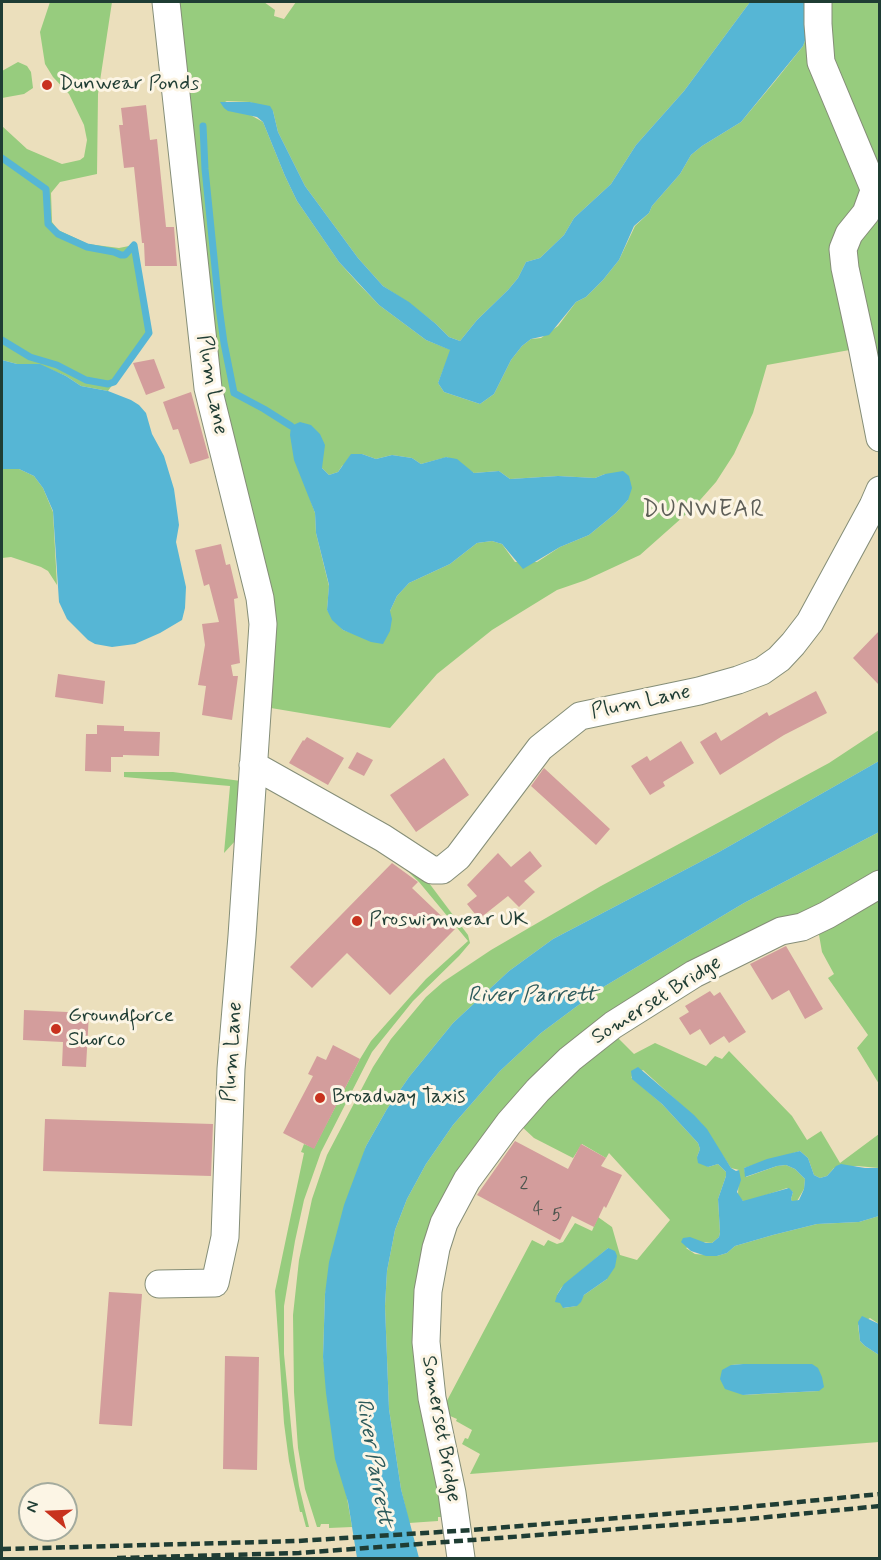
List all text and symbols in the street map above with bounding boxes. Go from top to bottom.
place label: Dunwear Ponds [59,72,199,98]
marker: Dunwear Ponds [40,78,54,92]
street label: Plum Lane [190,333,232,437]
district label: DUNWEAR [641,497,767,525]
street label: Plum Lane [589,680,693,726]
place label: Proswimwear UK [369,908,528,934]
marker: Proswimwear UK [350,914,364,928]
street label: Somerset Bridge [587,951,727,1051]
water label: River Parrett [468,983,598,1009]
street label: Plum Lane [217,1001,249,1103]
place label: Groundforce Shorco [68,1004,174,1054]
marker: Groundforce Shorco [49,1022,63,1036]
place label: Broadway Taxis [332,1085,466,1111]
marker: Broadway Taxis [313,1091,327,1105]
house number: 2 [520,1173,528,1195]
house number: 4 [533,1199,543,1221]
house number: 5 [552,1205,562,1227]
street label: Somerset Bridge [415,1354,465,1504]
water label: River Parrett [349,1397,397,1529]
north arrow [18,1482,78,1542]
text: N [21,1498,44,1515]

